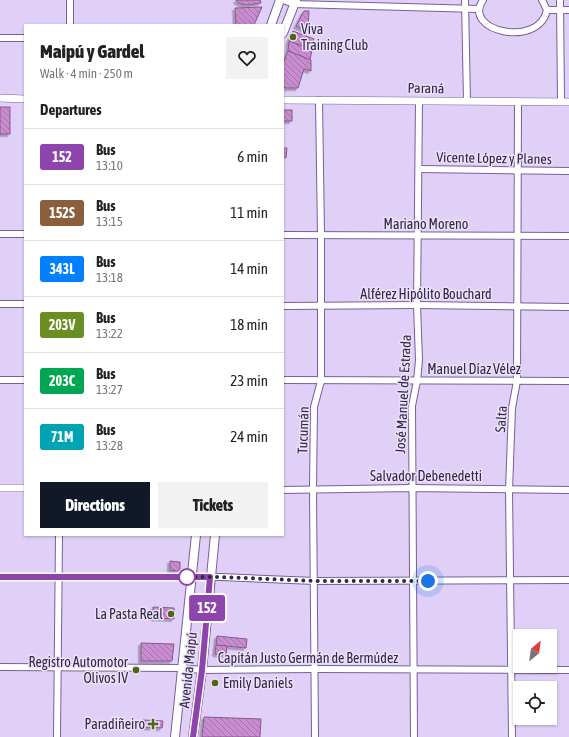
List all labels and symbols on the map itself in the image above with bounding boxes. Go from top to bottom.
place label: Viva Training Club [301,21,368,53]
marker: Viva Training Club [288,32,298,42]
street label: Paraná [407,80,445,96]
street label: Vicente López y Planes [436,149,552,167]
street label: Mariano Moreno [384,216,468,232]
street label: Alférez Hipólito Bouchard [360,286,492,302]
street label: José Manuel de Estrada [392,334,414,454]
street label: Manuel Díaz Vélez [427,361,521,377]
street label: Salta [492,405,510,433]
street label: Tucumán [294,406,312,454]
street label: Salvador Debenedetti [370,468,482,484]
unlabelled marker [178,568,196,586]
your location [418,571,438,591]
line badge: 152 [184,595,230,621]
place label: La Pasta Real [95,606,163,622]
marker: La Pasta Real [166,609,176,619]
north arrow [513,629,557,673]
street label: Avenida Maipú [176,631,200,709]
street label: Capitán Justo Germán de Bermúdez [218,650,398,666]
place label: Registro Automotor Olivos IV [28,654,129,686]
marker: Registro Automotor Olivos IV [131,665,141,675]
place label: Emily Daniels [223,675,293,691]
marker: Emily Daniels [210,678,220,688]
place label: Paradiñeiro [85,716,145,732]
marker: Paradiñeiro [148,719,158,729]

